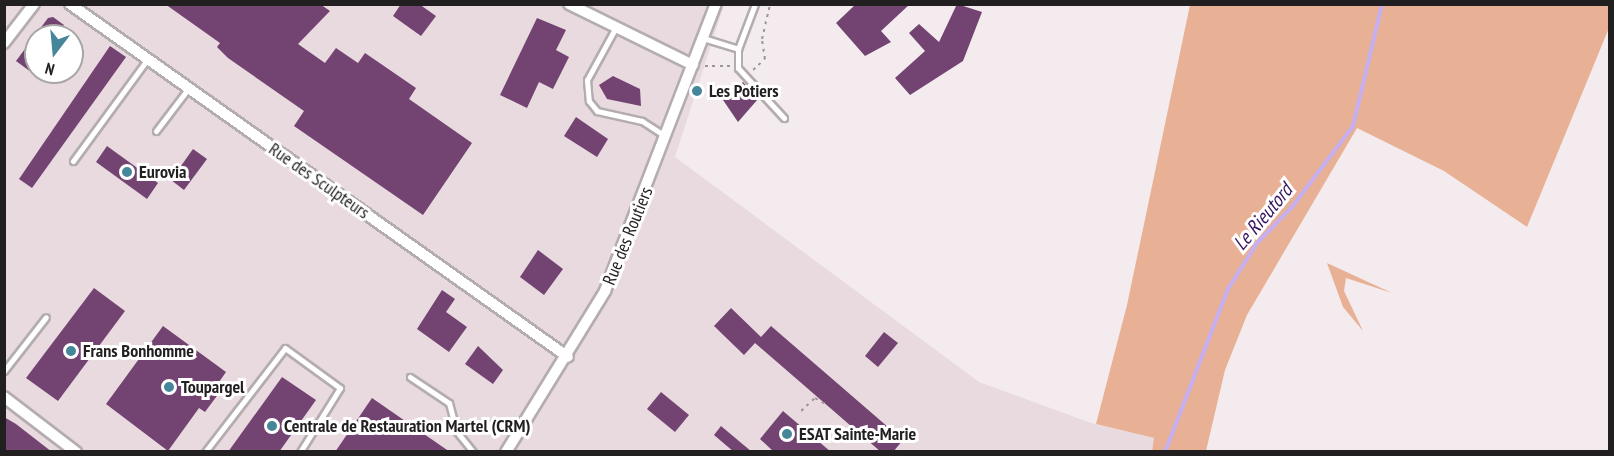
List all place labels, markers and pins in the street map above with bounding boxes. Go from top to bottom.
place label: Les Potiers [709,80,778,102]
marker: Les Potiers [690,84,704,98]
place label: Eurovia [139,161,187,183]
marker: Eurovia [120,165,134,179]
place label: Frans Bonhomme [83,340,194,362]
marker: Frans Bonhomme [64,344,78,358]
place label: Toupargel [181,376,244,398]
marker: Toupargel [162,380,176,394]
place label: Centrale de Restauration Martel (CRM) [284,415,531,437]
marker: Centrale de Restauration Martel (CRM) [265,419,279,433]
place label: ESAT Sainte-Marie [799,423,917,445]
marker: ESAT Sainte-Marie [780,427,794,441]

